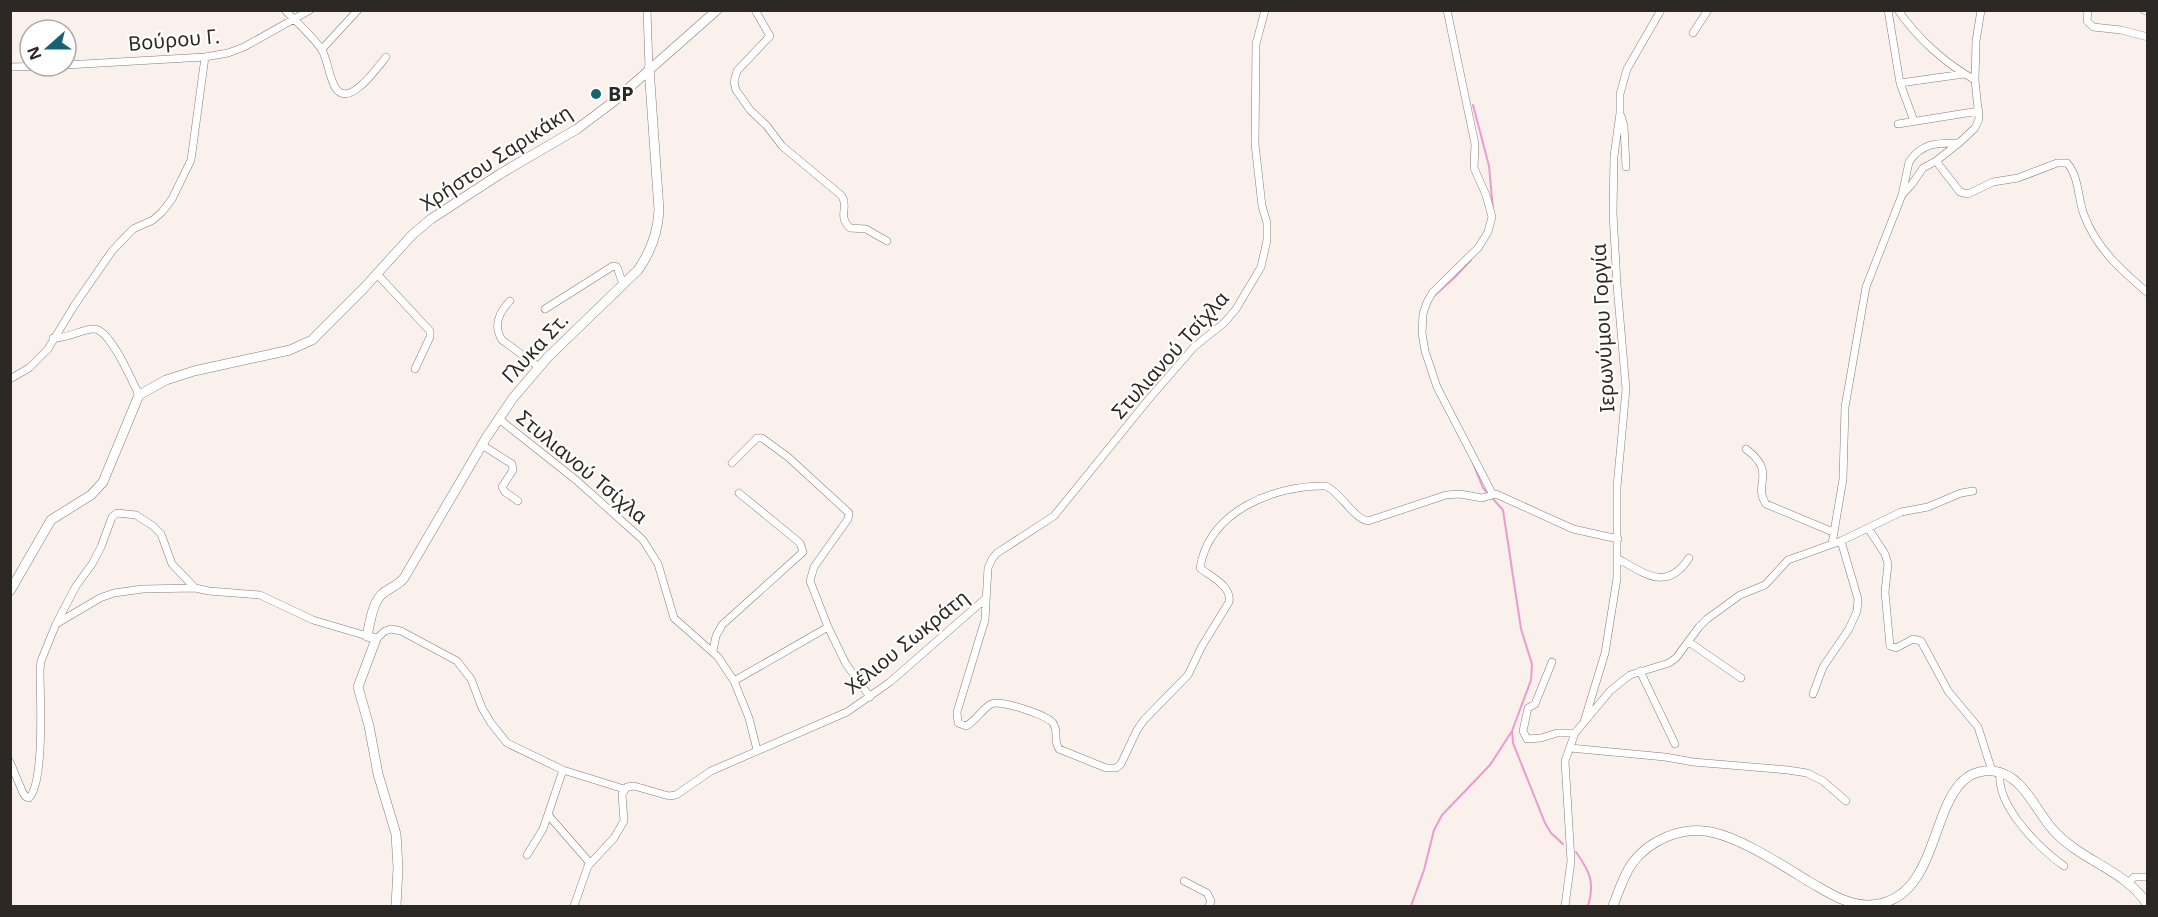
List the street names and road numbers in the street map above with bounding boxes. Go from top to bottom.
street label: Βούρου Γ. [127,22,221,57]
street label: Χρήστου Σαρικάκη [415,99,577,217]
street label: Ιερωνύμου Γοργία [1585,242,1620,413]
street label: Στυλιανού Τσίχλα [1105,285,1235,424]
street label: Γλυκα Στ. [495,307,574,388]
street label: Στυλιανού Τσίχλα [511,404,654,530]
street label: Χέλιου Σωκράτη [839,584,974,700]

